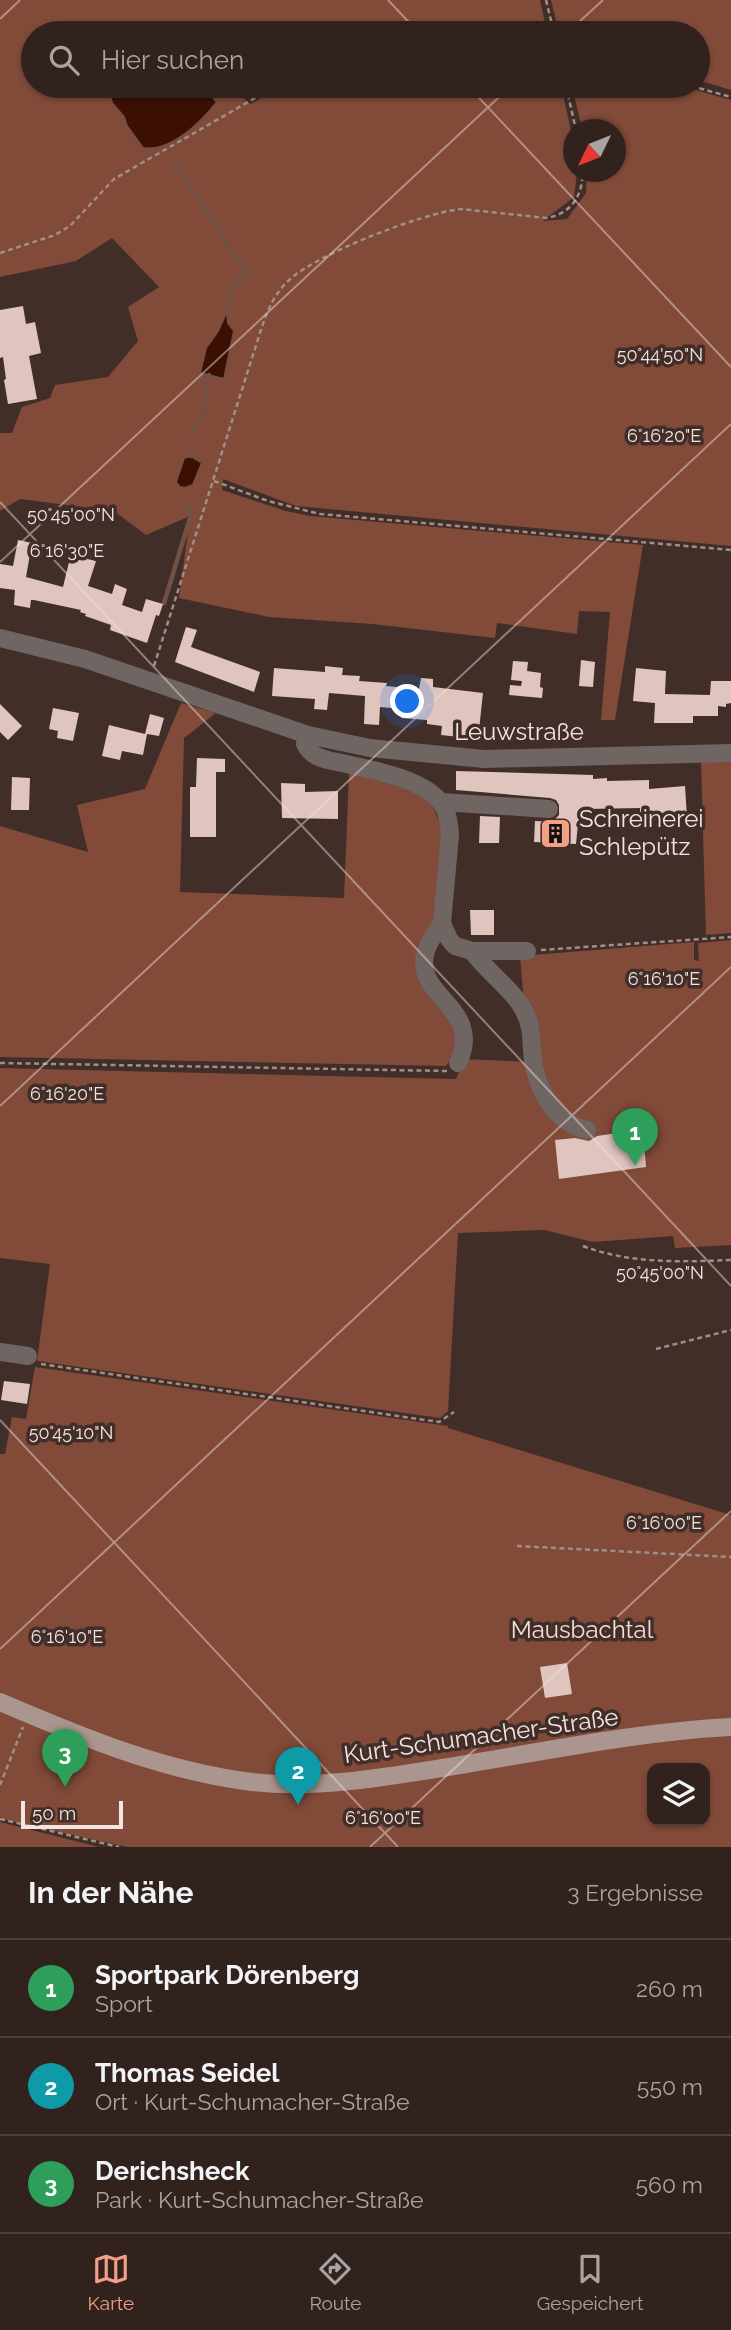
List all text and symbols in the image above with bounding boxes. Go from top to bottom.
search box [21,21,710,98]
icon: search [45,41,83,79]
text: Hier suchen [101,45,244,75]
north arrow [563,119,626,182]
text: 50°44'50"N [617,344,703,365]
text: 6°16'20"E [627,425,701,446]
text: 50°45'00"N [27,504,115,525]
text: 6°16'30"E [30,540,104,561]
your location [390,684,424,718]
street label: Leuwstraße [454,717,584,746]
place label: Schreinerei Schlepütz [579,804,704,861]
building icon: Schreinerei Schlepütz [539,816,573,850]
text: 6°16'10"E [628,968,700,989]
text: 6°16'20"E [30,1083,104,1104]
pin: 1 [612,1108,658,1166]
text: 50°45'00"N [616,1262,704,1283]
text: 50°45'10"N [29,1422,113,1443]
text: 6°16'00"E [626,1512,702,1533]
park label: Mausbachtal [511,1615,654,1644]
text: 6°16'10"E [31,1626,103,1647]
street label: Kurt-Schumacher-Straße [342,1702,620,1769]
pin: 3 [42,1729,88,1787]
pin: 2 [275,1747,321,1805]
map controls [647,1763,710,1826]
button: layers [647,1763,710,1826]
scale bar [21,1798,122,1830]
text: 50 m [32,1802,76,1824]
text: 6°16'00"E [345,1807,421,1828]
text: In der Nähe [28,1875,193,1910]
text: 3 Ergebnisse [567,1879,703,1906]
text: Sportpark Dörenberg [95,1960,359,1990]
text: 1 [45,1975,57,2002]
text: 260 m [636,1975,703,2002]
text: Sport [95,1990,153,2017]
text: Thomas Seidel [95,2058,280,2088]
text: 2 [45,2073,57,2100]
text: 550 m [637,2073,703,2100]
text: Ort · Kurt-Schumacher-Straße [95,2088,410,2115]
text: Derichsheck [95,2156,250,2186]
text: 3 [45,2171,57,2198]
text: 560 m [636,2171,703,2198]
text: Park · Kurt-Schumacher-Straße [95,2186,424,2213]
tab: Karte [88,2250,134,2314]
tab: Route [309,2250,361,2314]
tab: Gespeichert [537,2250,643,2314]

